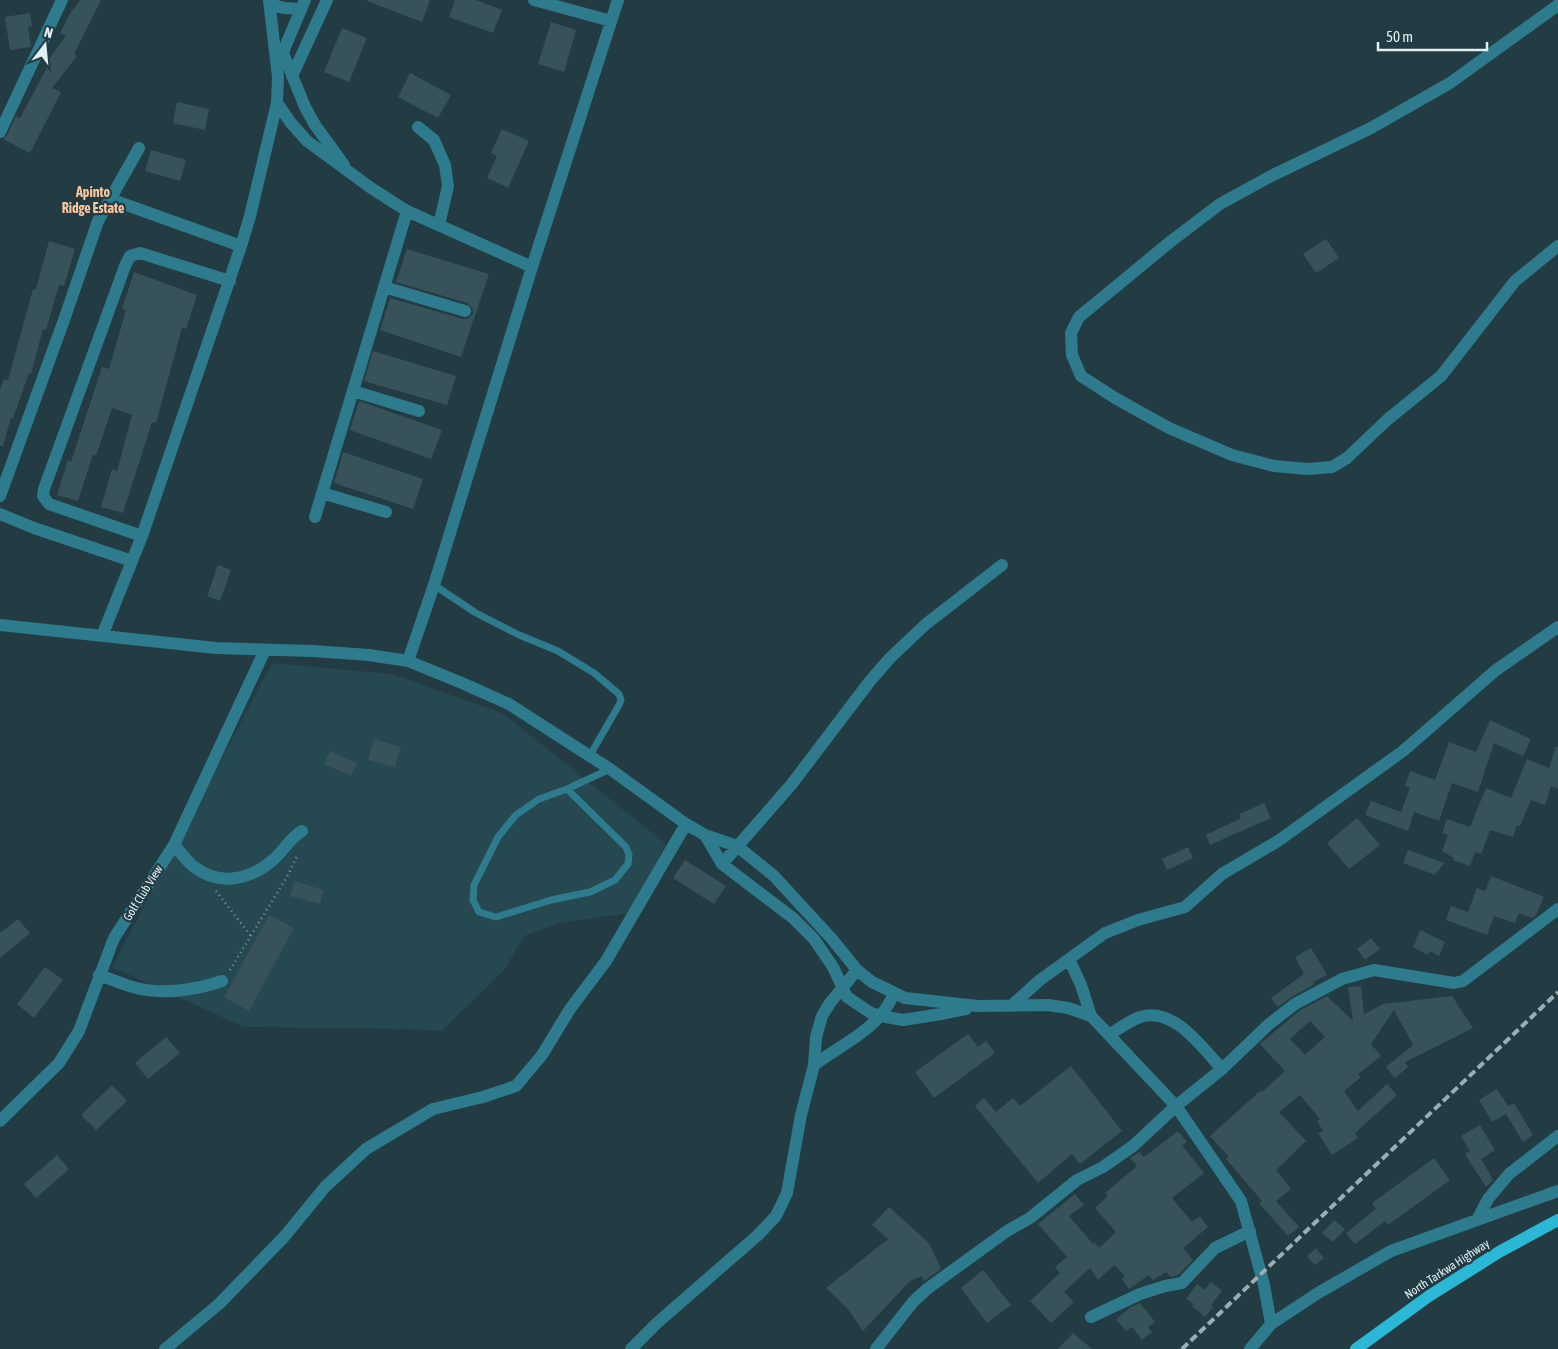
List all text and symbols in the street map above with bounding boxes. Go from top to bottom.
north arrow [20,20,70,70]
scale bar [1378,20,1487,52]
text: N [42,24,55,41]
text: 50 m [1386,28,1413,45]
district label: Apinto Ridge Estate [62,184,124,216]
street label: Golf Club View [120,863,166,923]
street label: North Tarkwa Highway [1402,1236,1492,1302]

